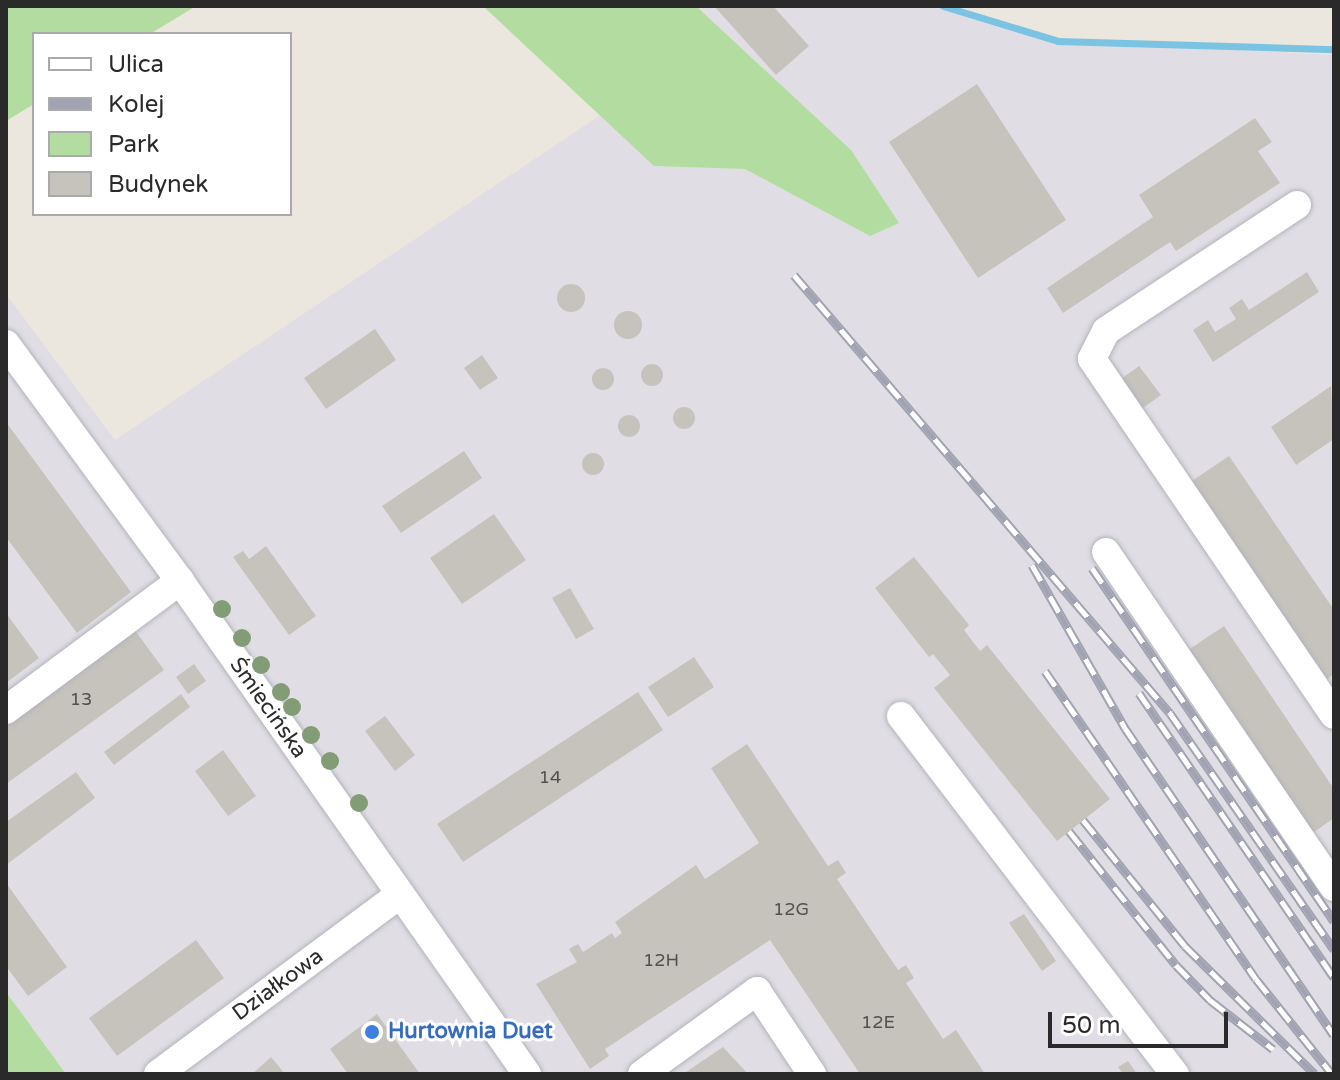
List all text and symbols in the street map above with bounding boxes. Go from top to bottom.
legend [32,32,292,216]
text: Ulica [108,50,164,79]
text: Kolej [108,90,164,119]
text: Park [108,130,159,159]
text: Budynek [108,170,208,199]
street label: Śmiecińska [224,653,312,763]
house number: 13 [70,688,92,710]
house number: 14 [539,766,561,788]
house number: 12G [773,898,809,920]
street label: Działkowa [227,943,329,1027]
house number: 12H [643,949,679,971]
scale bar [1052,996,1232,1046]
house number: 12E [861,1011,895,1033]
text: 50 m [1062,1011,1120,1040]
place label: Hurtownia Duet [388,1019,553,1045]
marker: Hurtownia Duet [363,1023,381,1041]

